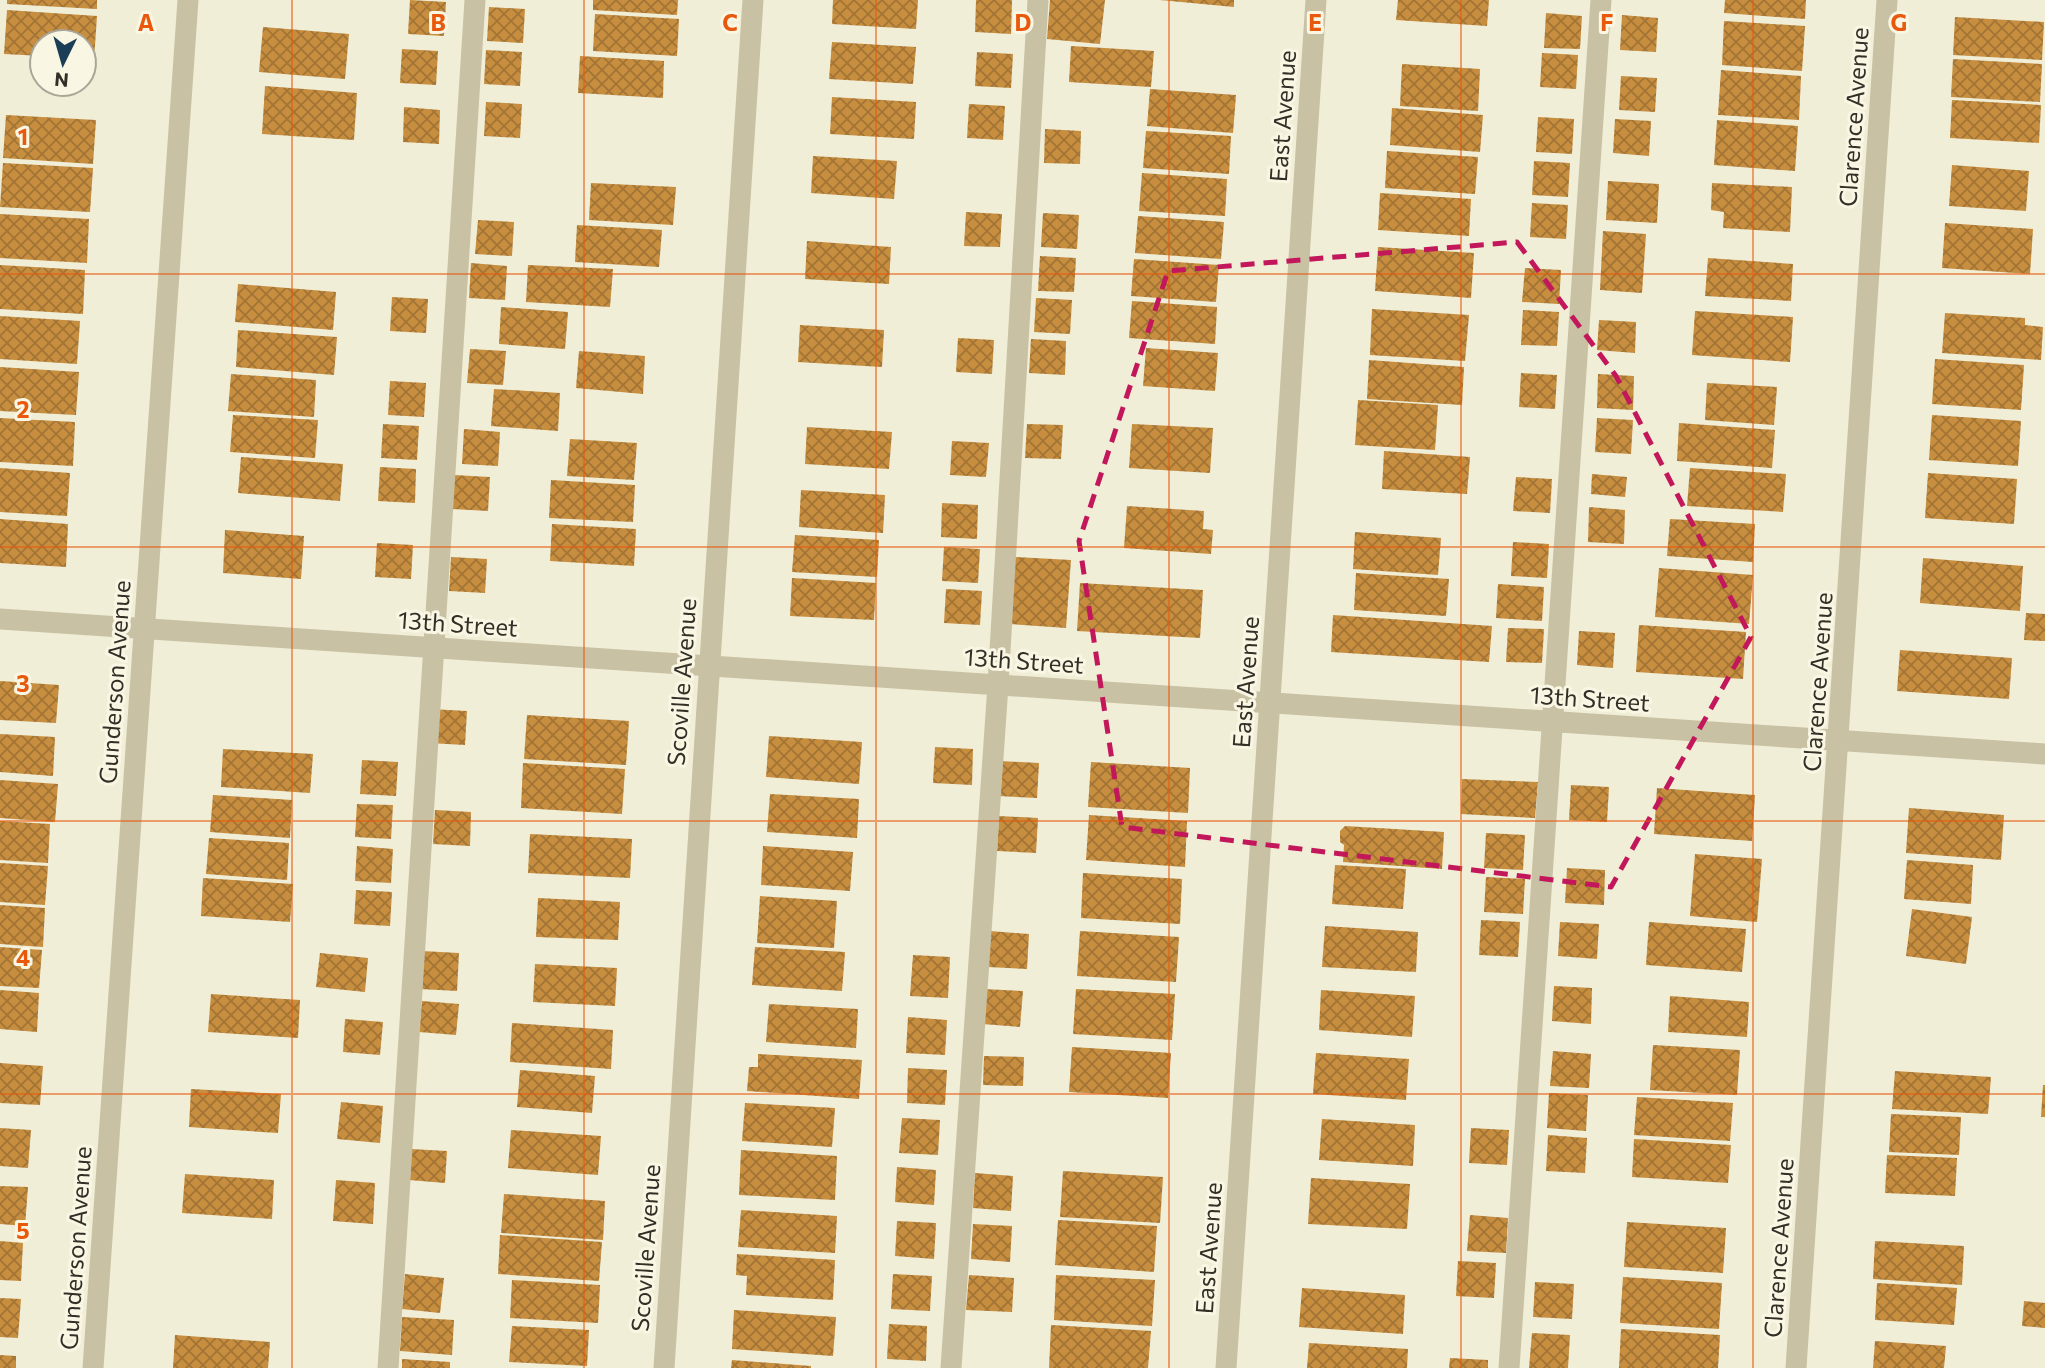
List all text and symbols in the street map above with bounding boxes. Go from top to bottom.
text: A [138,8,155,36]
text: B [430,8,446,36]
text: C [722,8,738,36]
text: D [1015,8,1032,36]
text: E [1308,8,1322,36]
text: F [1600,8,1614,36]
text: G [1891,8,1907,36]
street label: Clarence Avenue [1832,26,1874,208]
north arrow [28,28,98,98]
street label: East Avenue [1263,49,1301,183]
text: N [53,68,70,93]
text: 1 [18,122,28,150]
text: 2 [16,395,30,423]
street label: Gunderson Avenue [92,579,136,785]
street label: Clarence Avenue [1796,591,1838,773]
street label: Scoville Avenue [661,597,701,767]
street label: 13th Street [397,604,519,642]
street label: East Avenue [1226,615,1264,749]
street label: 13th Street [963,641,1085,679]
text: 3 [16,669,30,697]
street label: 13th Street [1529,679,1651,717]
text: 4 [16,943,30,971]
street label: Gunderson Avenue [53,1145,97,1351]
street label: Clarence Avenue [1757,1157,1799,1339]
street label: Scoville Avenue [625,1163,665,1333]
street label: East Avenue [1189,1181,1227,1315]
text: 5 [16,1216,30,1244]

